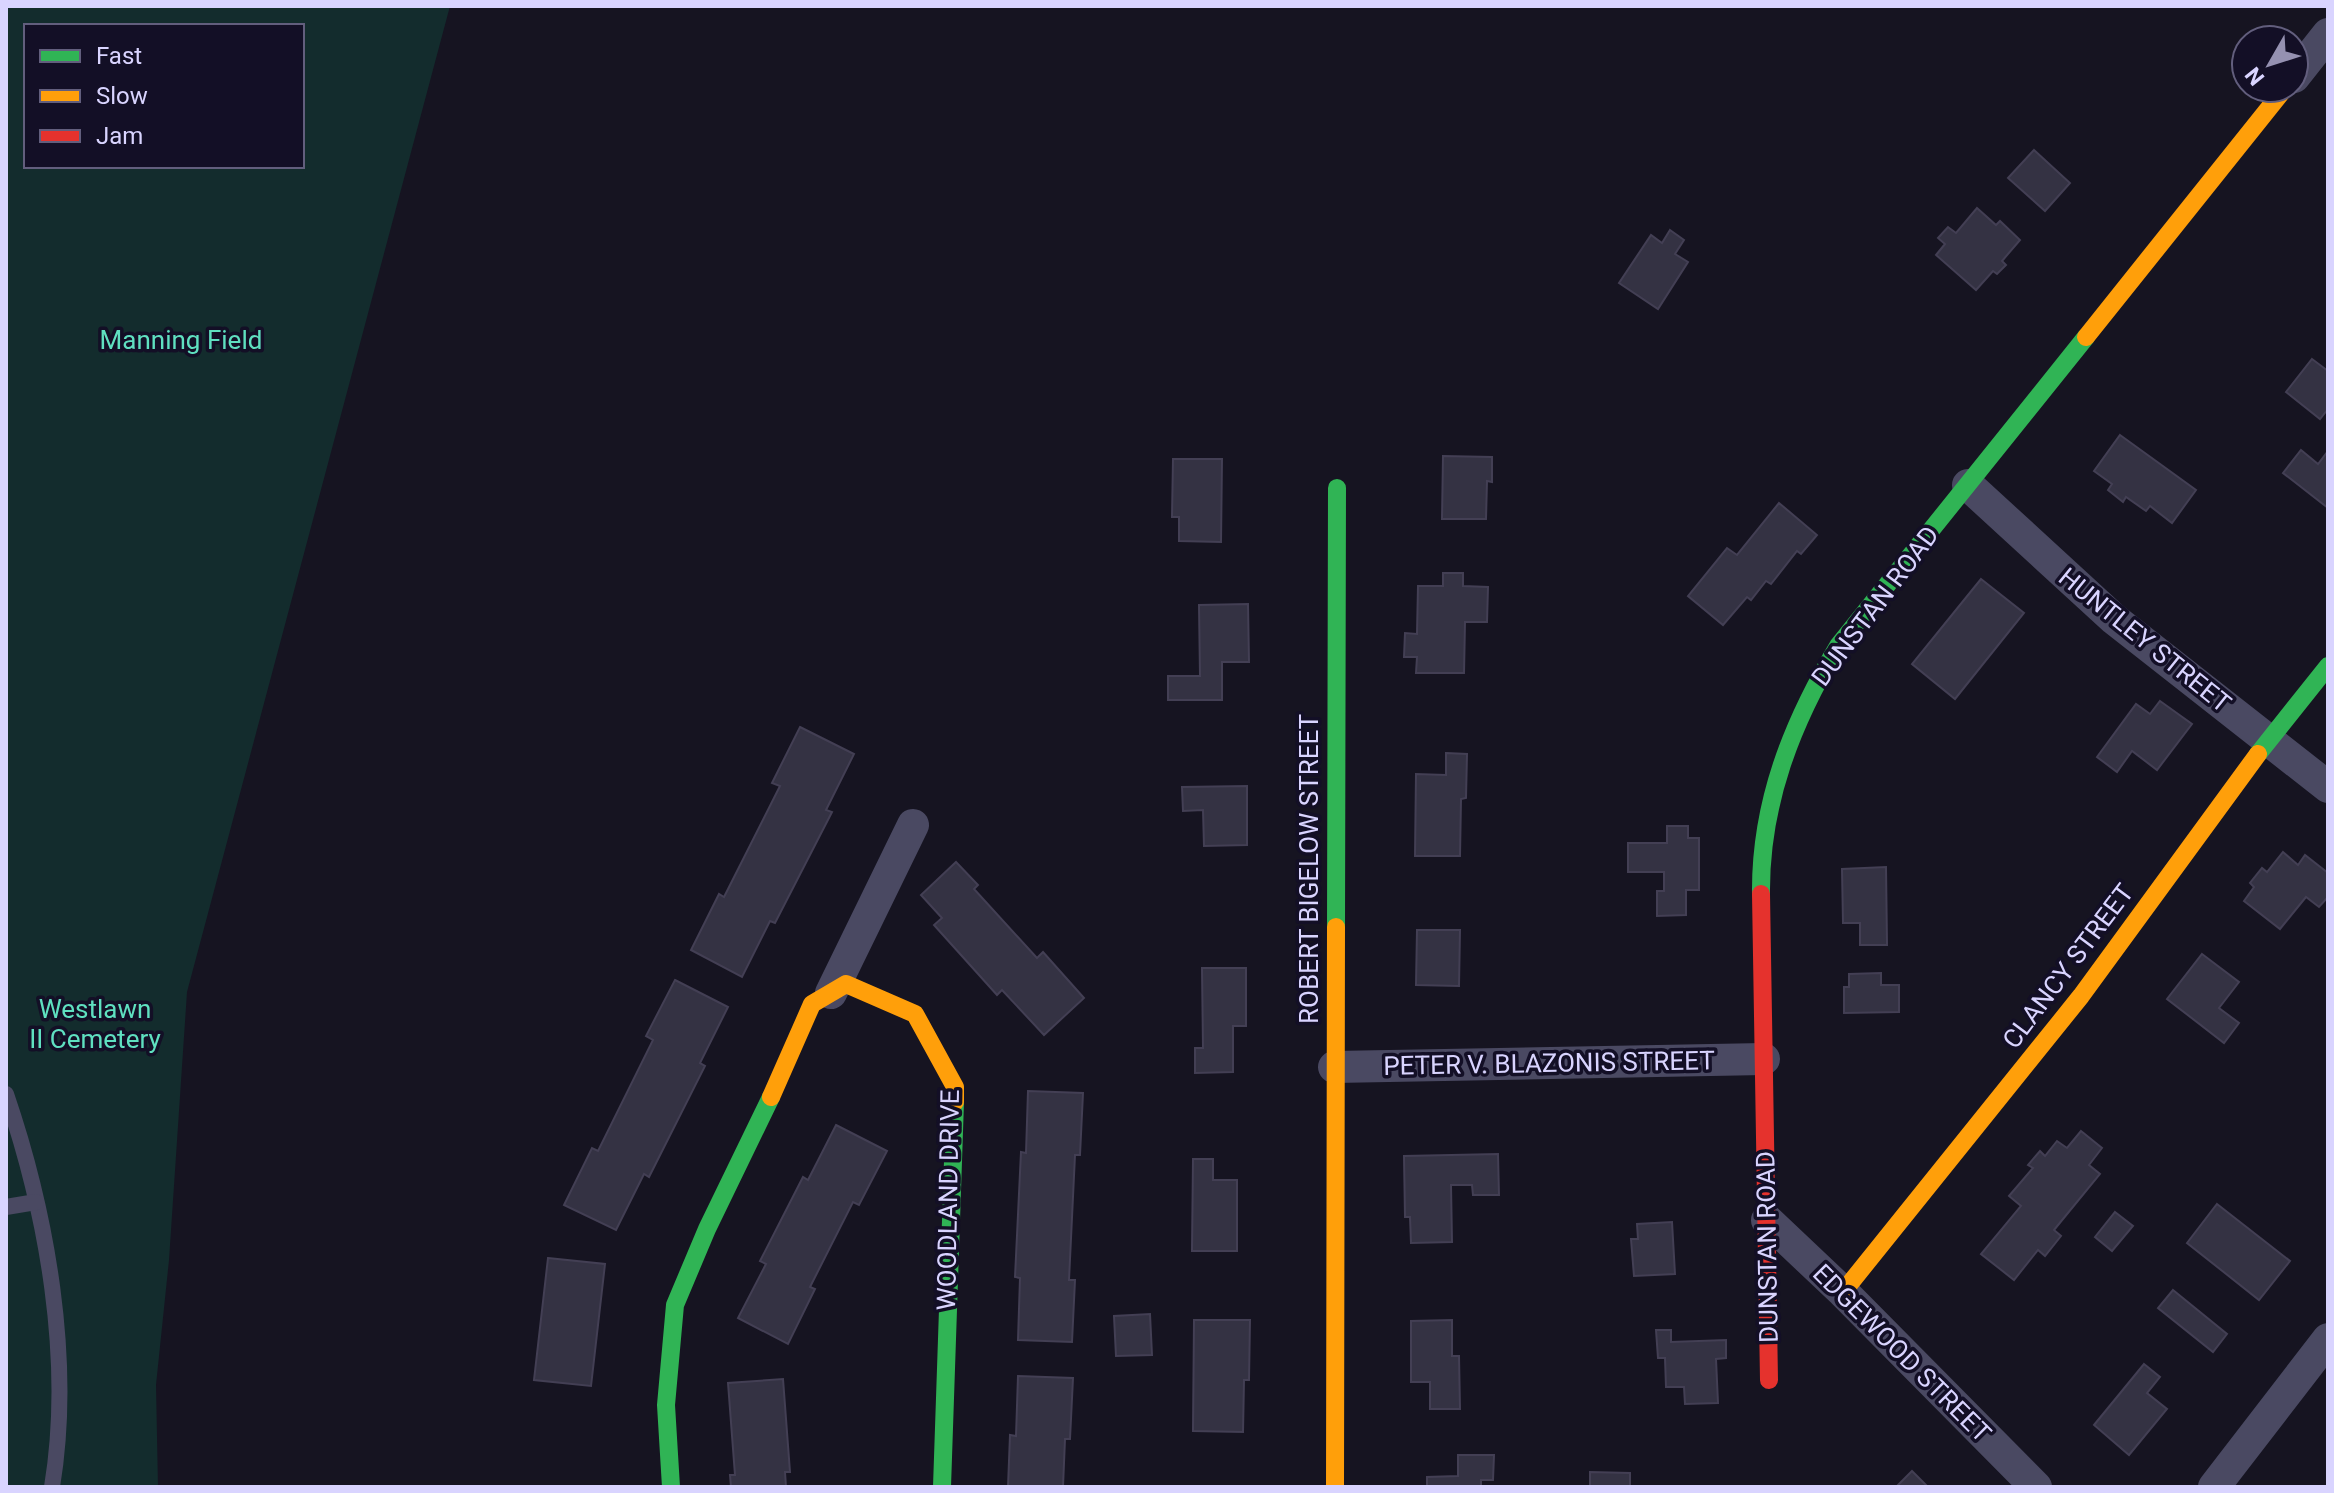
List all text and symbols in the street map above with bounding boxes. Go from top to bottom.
legend [24,24,304,168]
north arrow [2230,24,2310,104]
text: Fast [96,42,142,70]
text: N [2240,62,2269,90]
text: Slow [96,82,148,110]
text: Jam [96,122,143,150]
park label: Manning Field [100,325,262,355]
street label: DUNSTAN ROAD [1805,520,1945,692]
street label: HUNTLEY STREET [2053,562,2237,718]
street label: ROBERT BIGELOW STREET [1294,714,1324,1024]
street label: CLANCY STREET [1996,878,2140,1054]
park label: Westlawn II Cemetery [29,994,161,1054]
street label: PETER V. BLAZONIS STREET [1383,1045,1715,1081]
street label: WOODLAND DRIVE [931,1089,965,1311]
street label: DUNSTAN ROAD [1750,1151,1784,1343]
street label: EDGEWOOD STREET [1807,1258,1997,1448]

